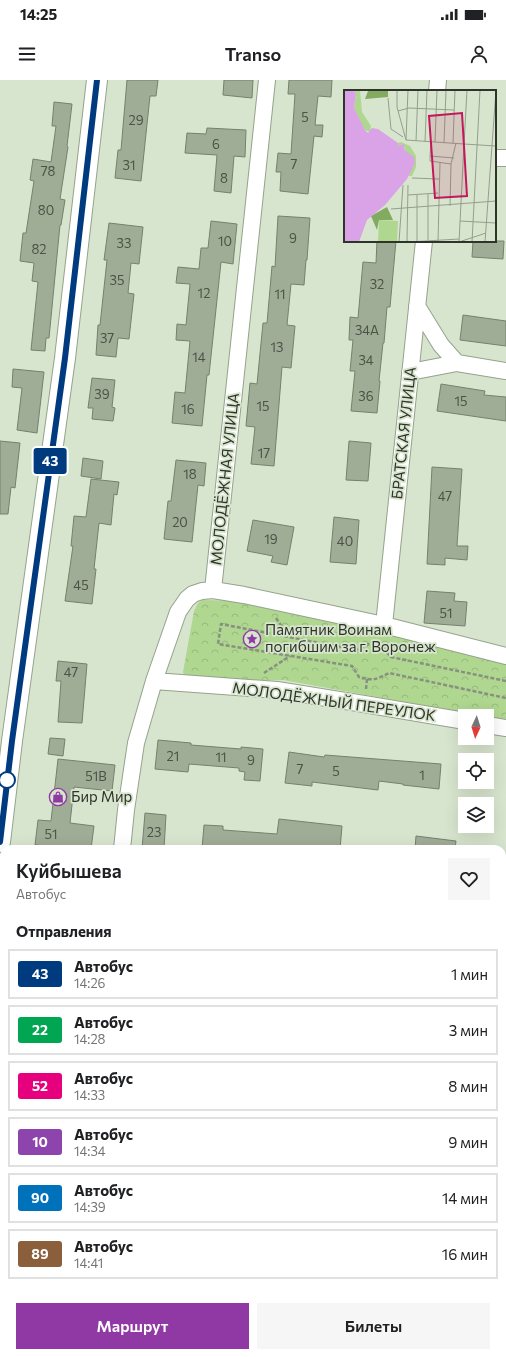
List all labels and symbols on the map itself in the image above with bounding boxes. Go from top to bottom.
inset map [344,90,496,242]
house number: 5 [301,109,309,125]
house number: 29 [128,112,144,128]
house number: 6 [212,136,220,152]
house number: 7 [291,156,298,172]
house number: 31 [123,157,135,173]
house number: 78 [41,163,55,179]
house number: 8 [220,170,228,186]
house number: 80 [38,202,54,218]
house number: 9 [289,230,297,246]
house number: 10 [218,233,232,249]
house number: 33 [117,235,131,251]
house number: 82 [31,241,47,257]
house number: 35 [110,272,124,288]
house number: 32 [370,276,384,292]
house number: 12 [198,285,210,301]
house number: 11 [274,286,286,302]
house number: 34А [355,322,379,338]
house number: 37 [100,330,114,346]
house number: 13 [271,339,283,355]
house number: 14 [192,349,206,365]
house number: 34 [358,352,374,368]
street label: БРАТСКАЯ УЛИЦА [387,366,419,500]
house number: 39 [94,386,110,402]
house number: 36 [358,388,374,404]
street label: МОЛОДЁЖНАЯ УЛИЦА [206,392,242,566]
house number: 15 [454,393,468,409]
house number: 15 [256,398,270,414]
house number: 16 [181,401,195,417]
house number: 17 [258,445,270,461]
line badge: 43 [32,448,68,474]
house number: 18 [183,466,197,482]
house number: 47 [438,488,452,504]
house number: 20 [172,514,188,530]
house number: 19 [264,531,278,547]
house number: 40 [337,533,353,549]
house number: 45 [73,577,89,593]
house number: 51 [439,605,453,621]
place label: Памятник Воинам погибшим за г. Воронеж [265,620,436,655]
place icon: Памятник Воинам погибшим за г. Воронеж [242,629,262,649]
house number: 47 [64,664,78,680]
street label: МОЛОДЁЖНЫЙ ПЕРЕУЛОК [231,678,437,724]
north arrow [458,709,494,745]
house number: 21 [167,748,179,764]
house number: 11 [215,749,227,765]
house number: 9 [247,752,255,768]
house number: 7 [297,761,304,777]
house number: 5 [332,763,340,779]
house number: 1 [419,767,425,783]
house number: 51В [85,768,107,784]
unlabelled marker [0,771,16,789]
shop icon: Бир Мир [48,787,68,807]
place label: Бир Мир [71,787,132,805]
house number: 23 [147,824,161,840]
house number: 51 [44,826,58,842]

